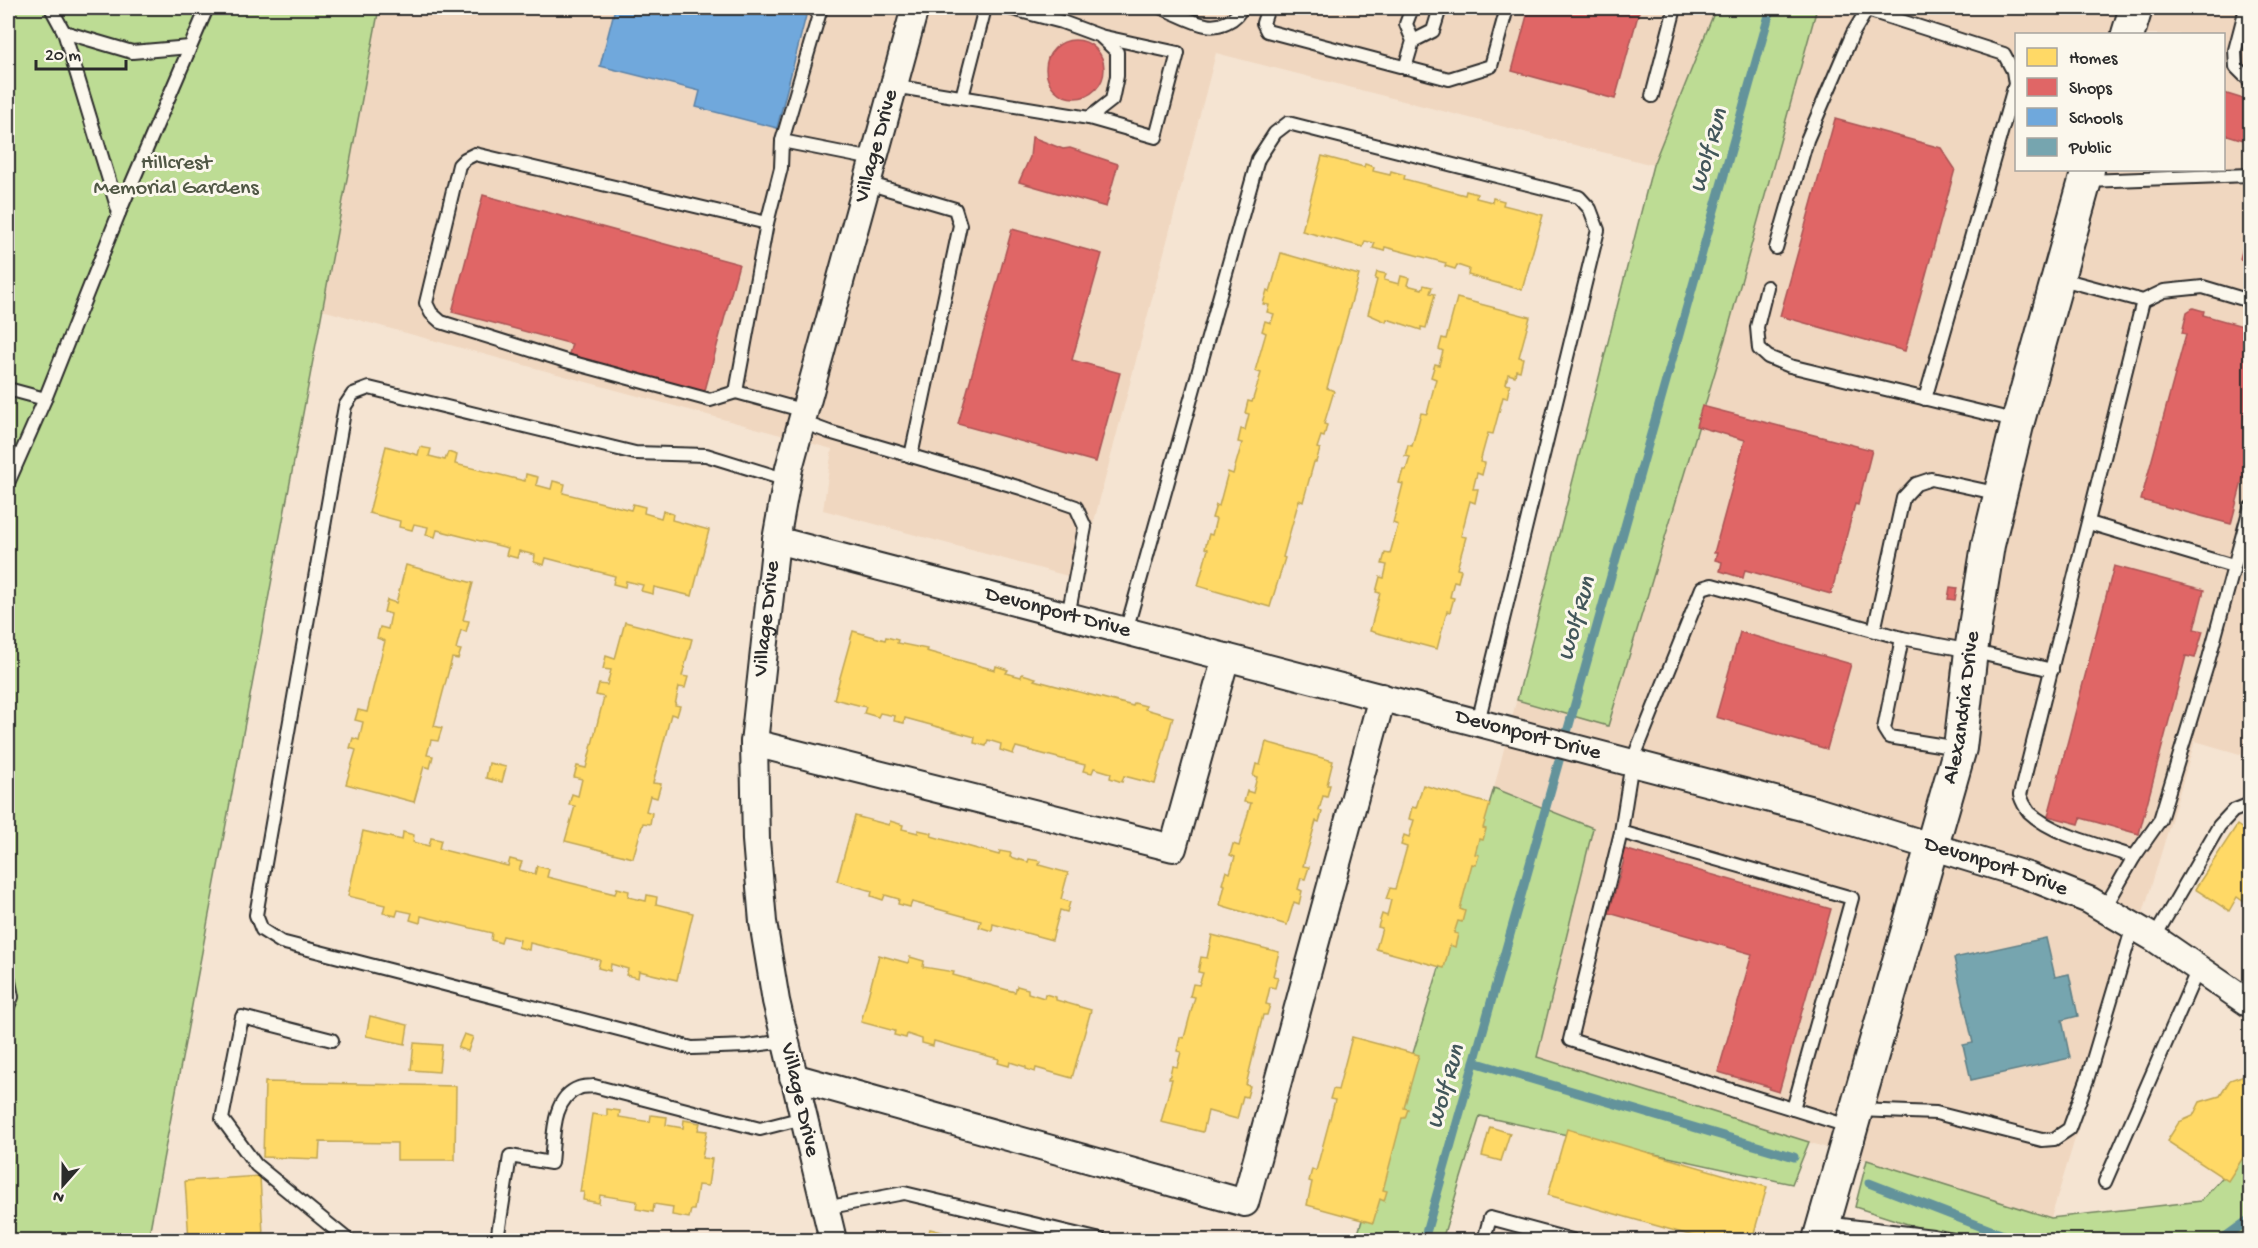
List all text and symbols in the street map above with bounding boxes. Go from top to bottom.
scale bar [36,33,126,71]
legend [2015,33,2225,171]
text: 20 m [45,46,81,67]
text: Homes [2069,49,2119,70]
text: Shops [2069,79,2113,100]
street label: Village Drive [849,86,905,207]
water label: Wolf Run [1684,105,1736,197]
text: Schools [2069,109,2124,130]
text: Public [2068,139,2112,160]
park label: Hillcrest Memorial Gardens [93,151,259,202]
street label: Village Drive [748,559,787,679]
water label: Wolf Run [1552,573,1604,665]
street label: Devonport Drive [980,581,1134,645]
street label: Alexandria Drive [1937,629,1987,787]
street label: Devonport Drive [1450,704,1604,767]
street label: Devonport Drive [1919,831,2072,903]
street label: Village Drive [773,1040,825,1160]
water label: Wolf Run [1421,1041,1473,1133]
north arrow [33,1155,93,1215]
text: N [50,1185,67,1206]

